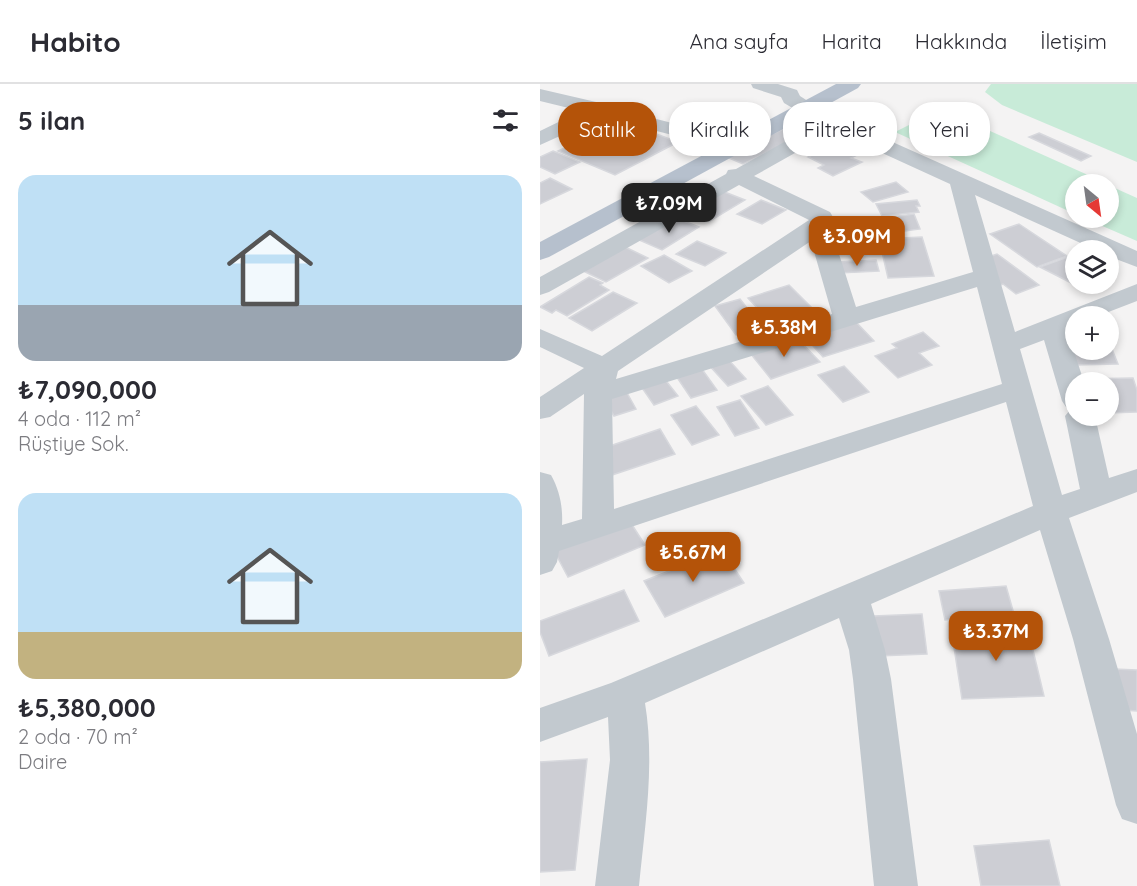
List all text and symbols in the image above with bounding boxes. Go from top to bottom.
text: Habito [30,24,121,59]
text: Ana sayfa [689,28,789,54]
text: Harita [822,28,882,54]
text: Hakkında [915,28,1007,54]
text: İletişim [1040,28,1107,54]
chip: Satılık [558,102,657,156]
chip: Kiralık [669,102,771,156]
chip: Filtreler [783,102,897,156]
chip: Yeni [909,102,990,156]
text: 5 ilan [18,104,85,137]
icon: filters [489,104,522,137]
north arrow [1065,174,1119,228]
map controls [1065,174,1119,426]
pin: ₺7.09M [620,183,718,234]
text: ₺7.09M [635,190,703,215]
icon: home [216,214,324,322]
pin: ₺3.09M [808,216,906,267]
text: ₺3.09M [823,223,891,248]
button: layers [1065,240,1119,294]
button: + [1065,306,1119,360]
pin: ₺5.38M [735,307,833,358]
text: ₺5.38M [751,314,817,339]
button: − [1065,372,1119,426]
text: ₺7,090,000 [18,373,157,406]
text: 4 oda · 112 m² [18,406,141,431]
text: Rüştiye Sok. [18,431,129,456]
icon: home [216,532,324,640]
pin: ₺5.67M [644,532,742,583]
text: ₺5.67M [660,539,726,564]
pin: ₺3.37M [947,611,1045,662]
text: ₺3.37M [963,618,1029,643]
text: ₺5,380,000 [18,691,156,724]
text: 2 oda · 70 m² [18,724,138,749]
text: Daire [18,749,67,774]

